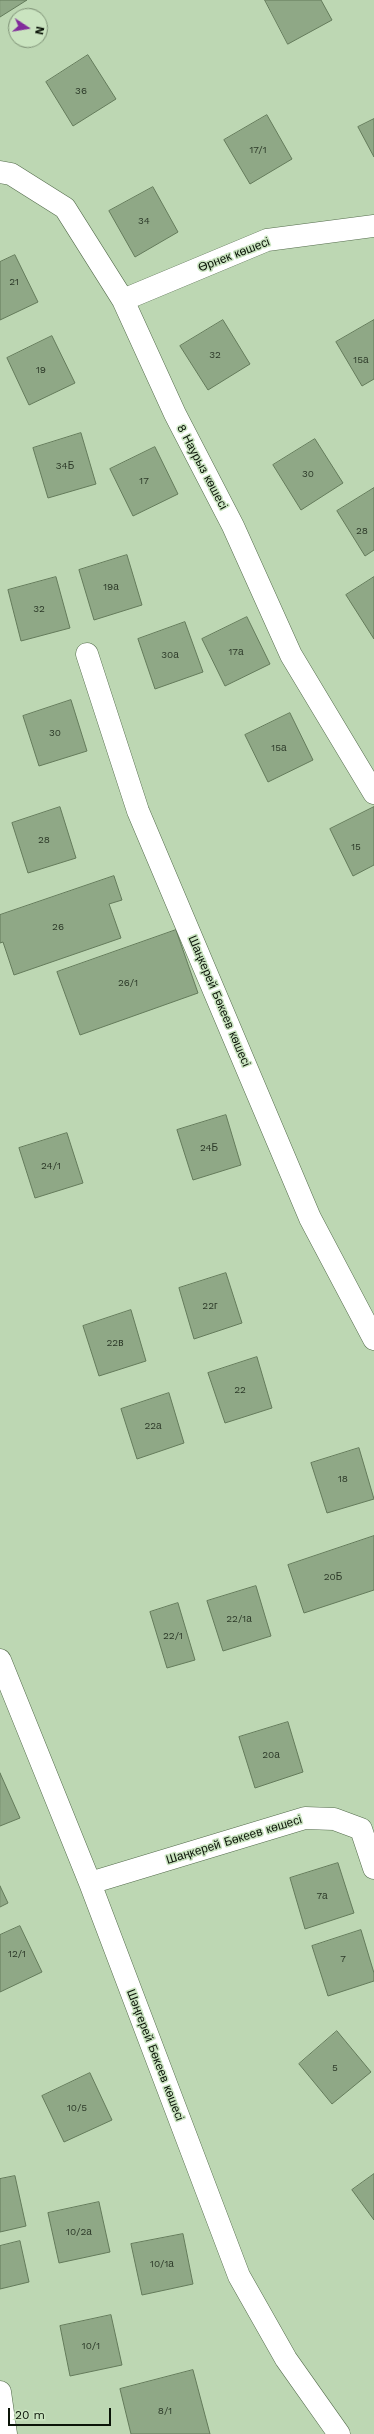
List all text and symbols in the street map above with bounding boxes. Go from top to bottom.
north arrow [8,8,48,48]
text: N [32,25,46,36]
house number: 36 [75,85,87,97]
house number: 17/1 [249,144,267,156]
house number: 34 [138,215,150,227]
street label: Өрнек көшесі [196,235,272,275]
house number: 21 [9,276,19,288]
house number: 32 [209,349,221,361]
house number: 15а [353,354,369,366]
house number: 19 [36,364,46,376]
street label: 8 Наурыз көшесі [173,422,231,512]
house number: 34Б [56,460,74,472]
house number: 30 [302,468,314,480]
house number: 17 [139,475,149,487]
house number: 28 [356,525,368,537]
house number: 19а [103,581,119,593]
house number: 32 [33,603,45,615]
house number: 17а [228,646,244,658]
house number: 30а [161,649,179,661]
house number: 30 [49,727,61,739]
house number: 15а [271,742,287,754]
house number: 28 [38,834,50,846]
house number: 15 [351,841,361,853]
house number: 26 [52,921,64,933]
street label: Шаңкерей Бөкеев көшесі [185,933,253,1069]
house number: 26/1 [118,977,138,989]
house number: 24Б [200,1142,218,1154]
house number: 24/1 [41,1160,61,1172]
house number: 22г [202,1300,218,1312]
house number: 22в [107,1337,123,1349]
house number: 22 [234,1384,246,1396]
house number: 22а [144,1420,162,1432]
house number: 18 [338,1473,348,1485]
house number: 20Б [324,1571,342,1583]
house number: 22/1а [226,1613,252,1625]
house number: 22/1 [163,1630,183,1642]
house number: 20а [262,1749,280,1761]
street label: Шаңкерей Бөкеев көшесі [164,1812,304,1868]
house number: 7а [316,1890,328,1902]
house number: 12/1 [8,1948,26,1960]
house number: 7 [340,1953,346,1965]
street label: Шәңгерей Бөкеев көшесі [123,1987,187,2123]
house number: 5 [332,2062,338,2074]
house number: 10/5 [67,2102,87,2114]
house number: 10/2а [66,2226,92,2238]
house number: 10/1а [150,2258,174,2270]
house number: 10/1 [82,2340,100,2352]
scale bar [10,2400,113,2426]
house number: 8/1 [158,2405,172,2417]
text: 20 m [15,2408,45,2422]

